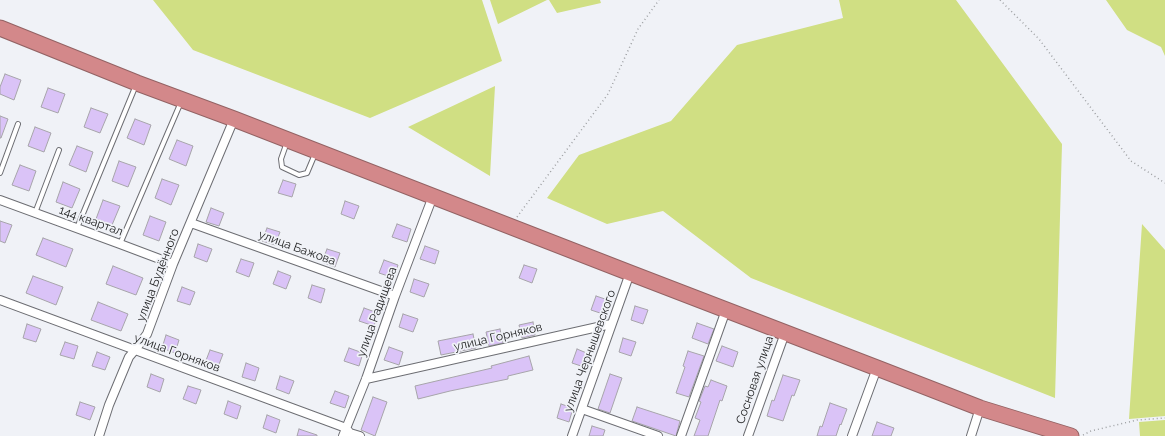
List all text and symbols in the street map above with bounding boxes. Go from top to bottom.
street label: 144 квартал [57,203,125,239]
street label: улица Будённого [134,226,182,324]
street label: улица Бажова [257,227,337,269]
street label: улица Радищева [354,265,400,359]
street label: улица Чернышевского [561,288,619,414]
street label: улица Горняков [452,320,544,354]
street label: улица Горняков [132,331,222,375]
street label: Сосновая улица [733,334,777,426]

